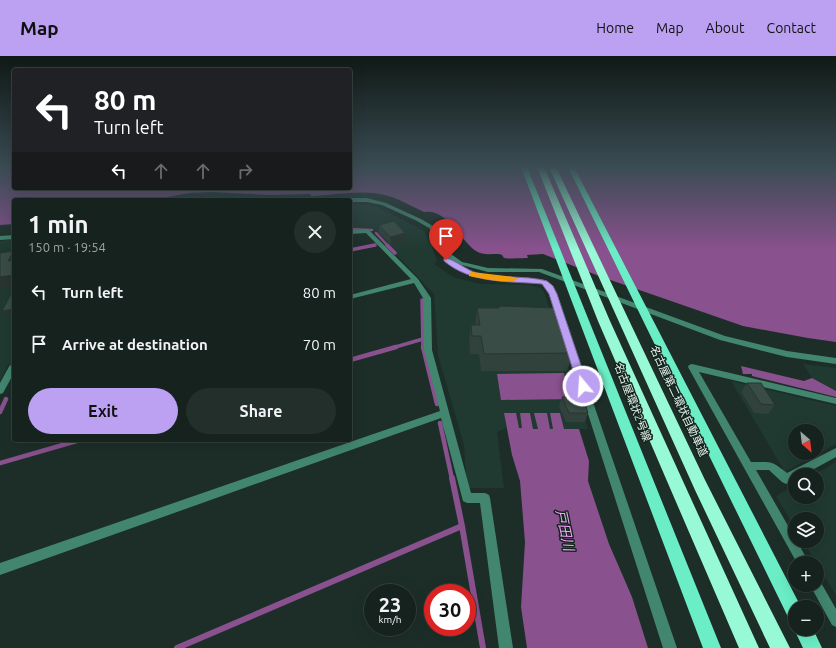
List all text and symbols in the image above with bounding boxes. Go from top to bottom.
text: Map [20,17,59,39]
text: Home [596,20,634,36]
text: Map [656,20,684,36]
text: About [706,20,745,36]
text: Contact [767,20,816,36]
icon: left [28,84,80,136]
text: 80 m [94,84,156,115]
text: Turn left [94,117,164,137]
icon: left [108,160,130,182]
icon: ahead [150,160,172,182]
icon: ahead [192,160,214,182]
icon: right [234,160,256,182]
text: 1 min [28,211,89,238]
button: close [294,211,336,253]
pin [429,219,463,260]
icon: arrive [435,225,457,247]
text: 150 m · 19:54 [28,240,106,254]
icon: left [28,281,50,303]
text: Turn left [62,284,123,301]
text: 80 m [303,284,336,301]
icon: arrive [28,333,50,355]
text: Arrive at destination [62,336,208,353]
text: 70 m [303,336,336,353]
street label: 名古屋第二環状自動車道 [648,344,710,458]
street label: 名古屋環状2号線 [612,361,654,443]
position arrow [562,365,604,407]
button: Exit [28,388,178,434]
button: Share [186,388,336,434]
north arrow [788,424,824,460]
map controls [788,424,824,636]
button: search [788,468,824,504]
water label: 戸田川 [553,508,578,554]
button: layers [788,512,824,548]
button: + [788,556,824,592]
speed limit sign: 30 [424,584,476,636]
text: 23 [379,593,401,616]
button: − [788,600,824,636]
text: km/h [378,614,402,625]

